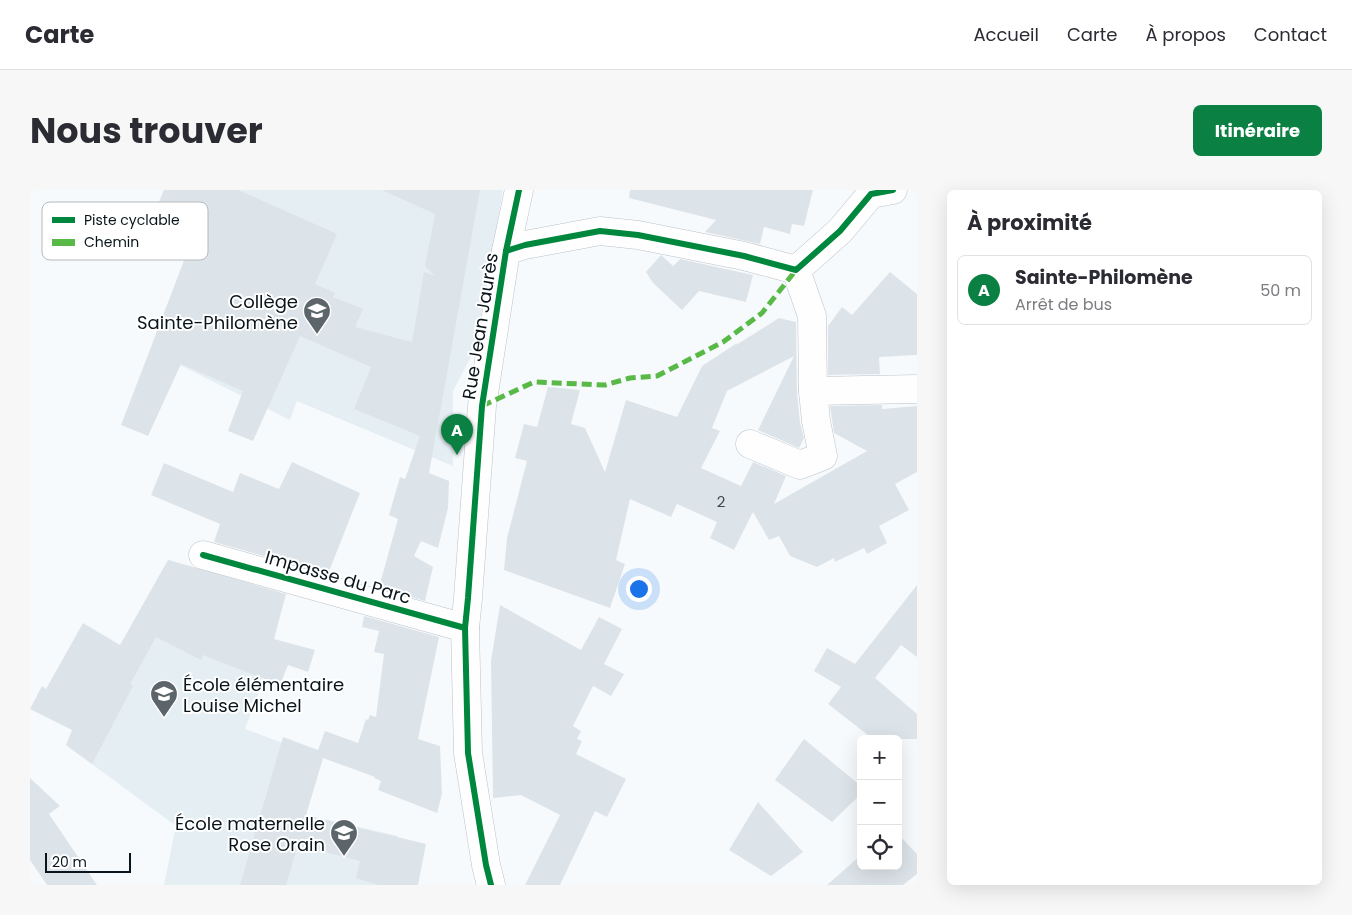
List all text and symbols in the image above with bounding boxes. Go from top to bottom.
text: Carte [25,18,94,51]
text: Accueil [973,22,1039,47]
text: Carte [1067,22,1117,47]
text: À propos [1145,22,1226,47]
text: Contact [1254,22,1327,47]
button: Itinéraire [1193,105,1322,156]
text: Nous trouver [30,106,263,155]
legend [42,202,208,260]
text: À proximité [967,208,1092,237]
text: Piste cyclable [84,210,180,230]
text: Chemin [84,232,139,252]
street label: Rue Jean Jaurès [456,251,504,401]
text: Sainte-Philomène [1015,264,1193,291]
text: A [978,279,990,302]
text: 50 m [1260,279,1301,302]
place label: Collège Sainte-Philomène [137,289,298,335]
text: Arrêt de bus [1015,293,1112,316]
school or university icon: Collège Sainte-Philomène [302,296,332,335]
pin: A [441,414,473,455]
house number: 2 [717,491,725,512]
street label: Impasse du Parc [262,544,414,610]
your location [626,576,652,602]
place label: École élémentaire Louise Michel [183,672,344,718]
school or university icon: École élémentaire Louise Michel [149,679,179,718]
map controls [857,735,902,870]
button: + [857,735,902,780]
button: − [857,780,902,825]
place label: École maternelle Rose Orain [175,811,325,857]
school or university icon: École maternelle Rose Orain [329,818,359,857]
button: locate [857,825,902,870]
scale bar [45,850,131,873]
text: 20 m [52,852,87,872]

